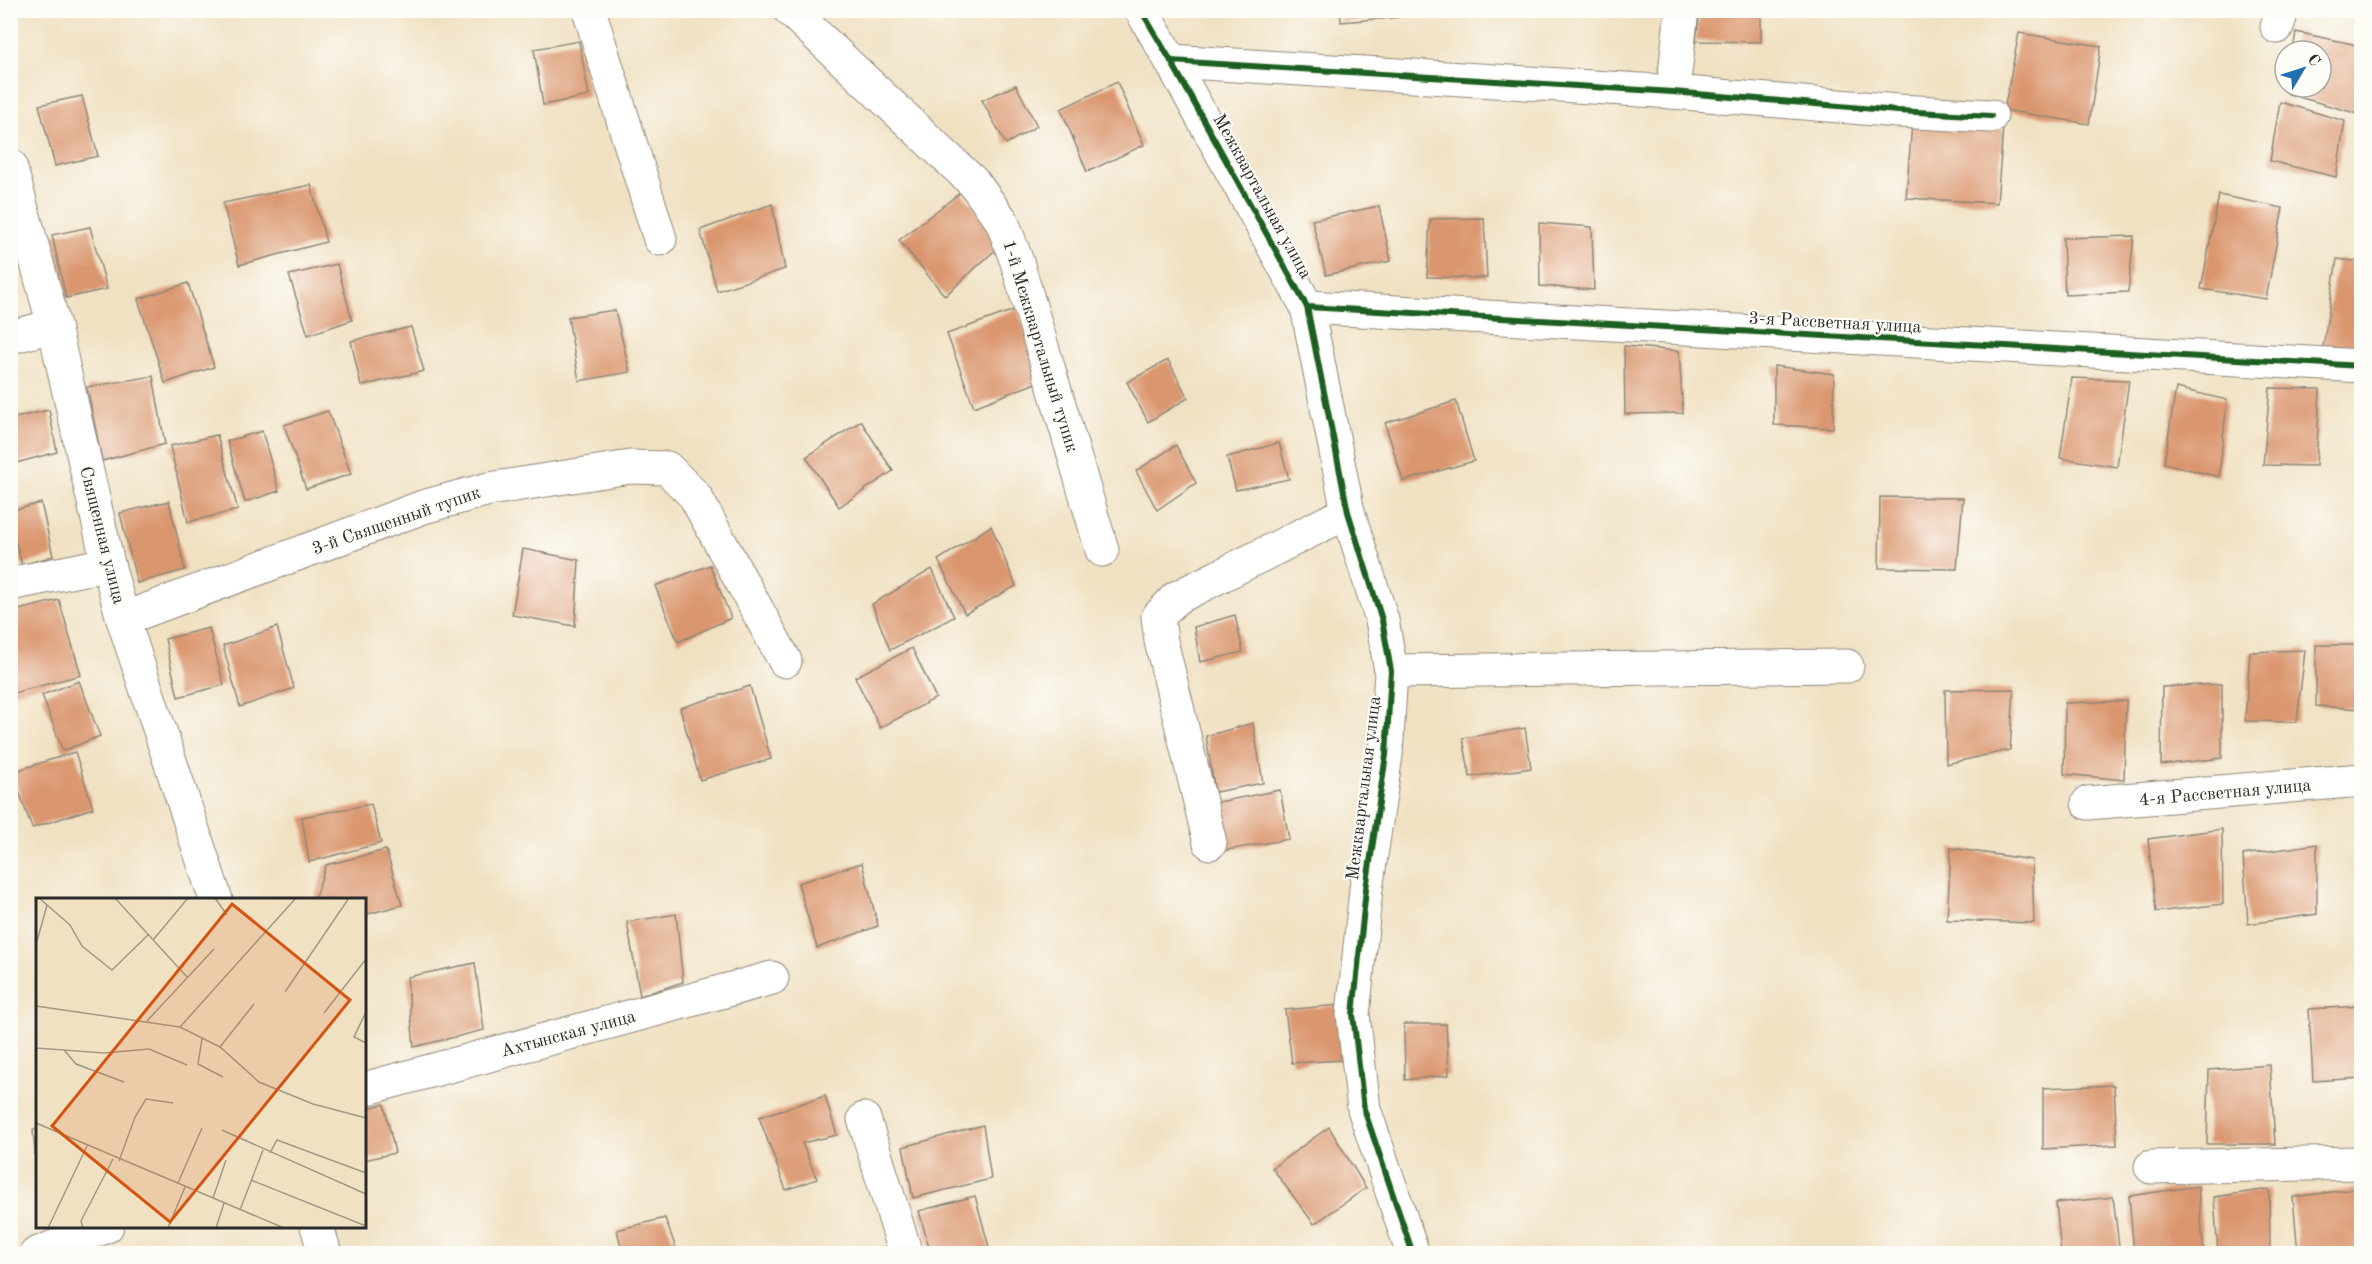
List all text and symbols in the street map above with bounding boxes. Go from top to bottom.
north arrow [2273,39,2333,99]
text: С [2304,52,2323,70]
street label: Межквартальная улица [1209,111,1315,282]
street label: 1-й Межквартальный тупик [999,238,1081,455]
street label: 3-я Рассветная улица [1748,309,1922,337]
street label: Священная улица [76,465,128,606]
street label: 3-й Священный тупик [310,484,483,558]
street label: Межквартальная улица [1344,695,1384,881]
street label: 4-я Рассветная улица [2138,776,2312,809]
inset map [36,898,366,1228]
street label: Ахтынская улица [499,1007,638,1061]

